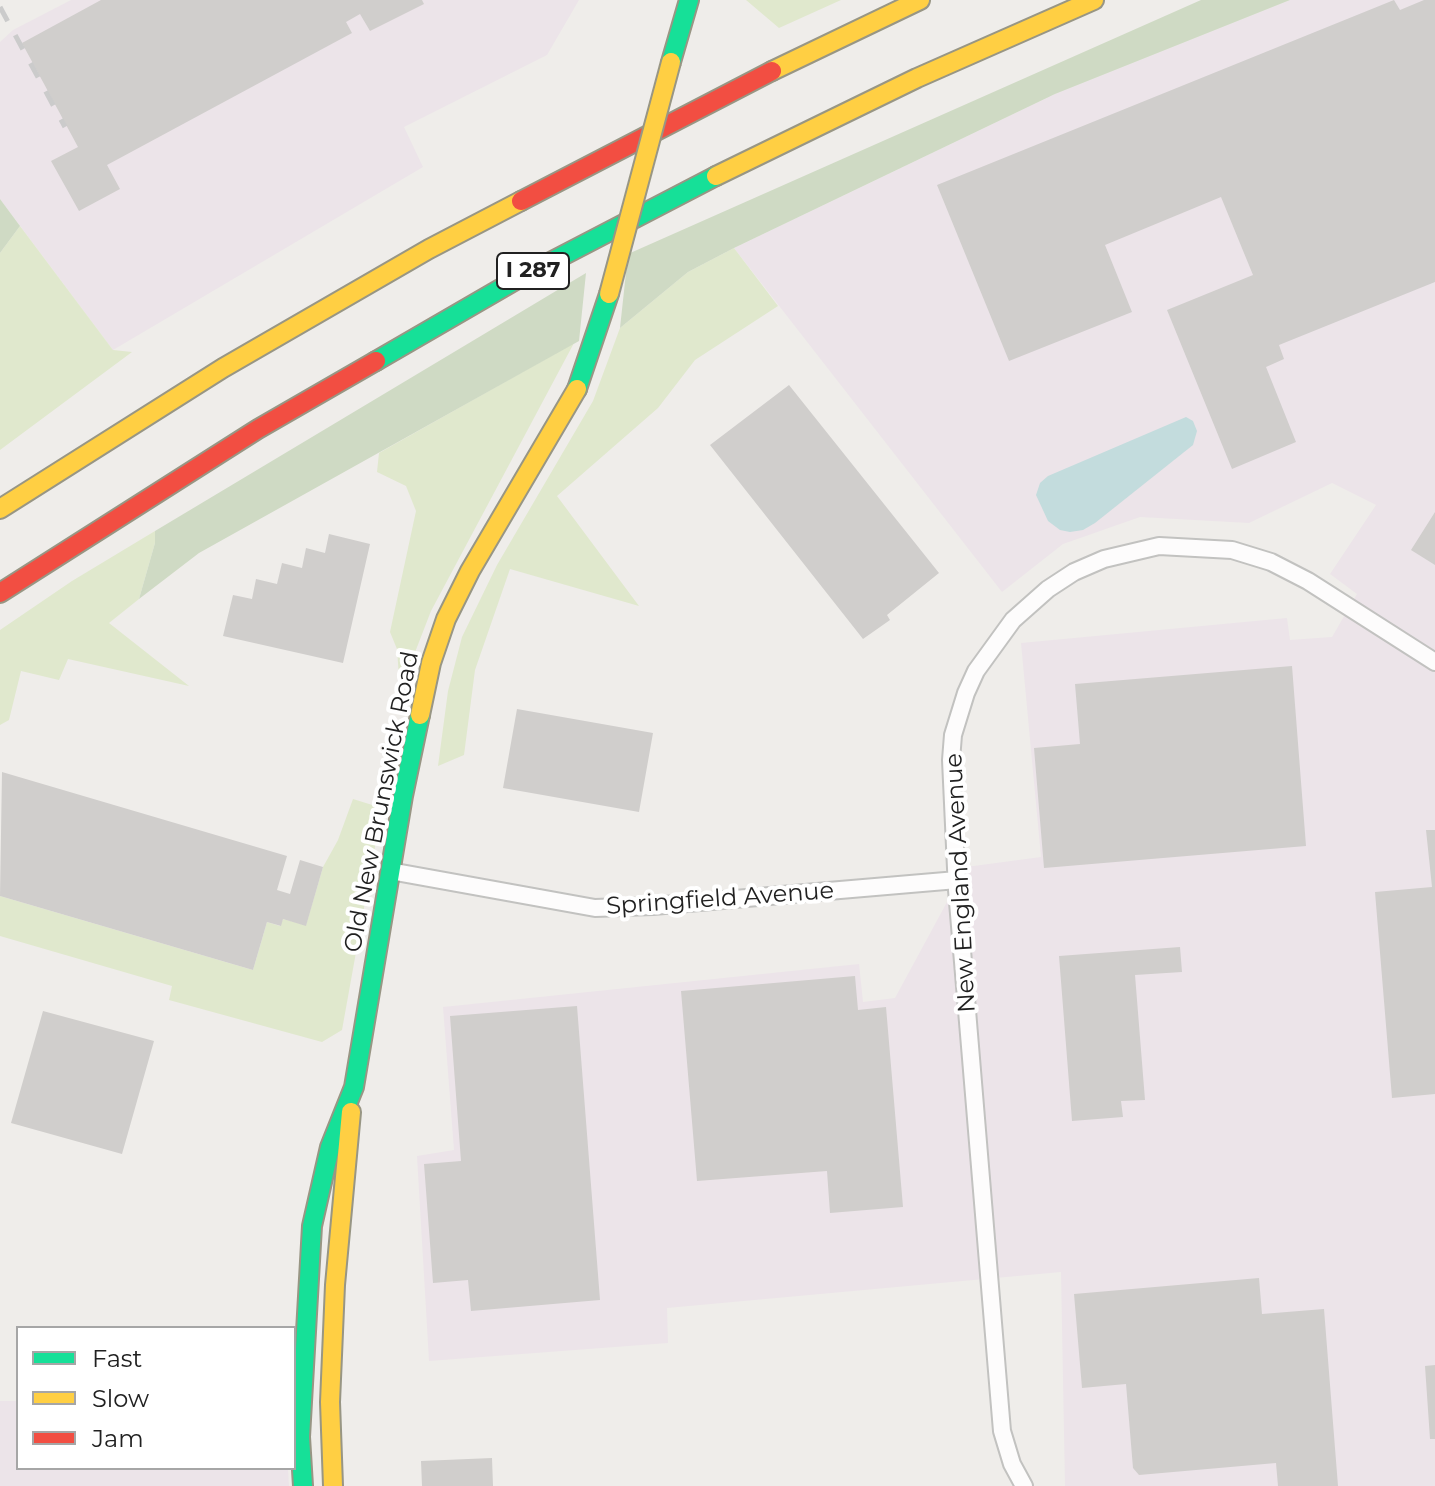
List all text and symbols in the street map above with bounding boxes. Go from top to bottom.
road number: I 287 [497,253,569,289]
street label: Old New Brunswick Road [339,649,425,955]
street label: New England Avenue [940,753,982,1013]
street label: Springfield Avenue [605,877,835,921]
legend [16,1326,296,1470]
text: Fast [92,1344,142,1373]
text: Slow [92,1384,149,1413]
text: Jam [92,1424,144,1453]

